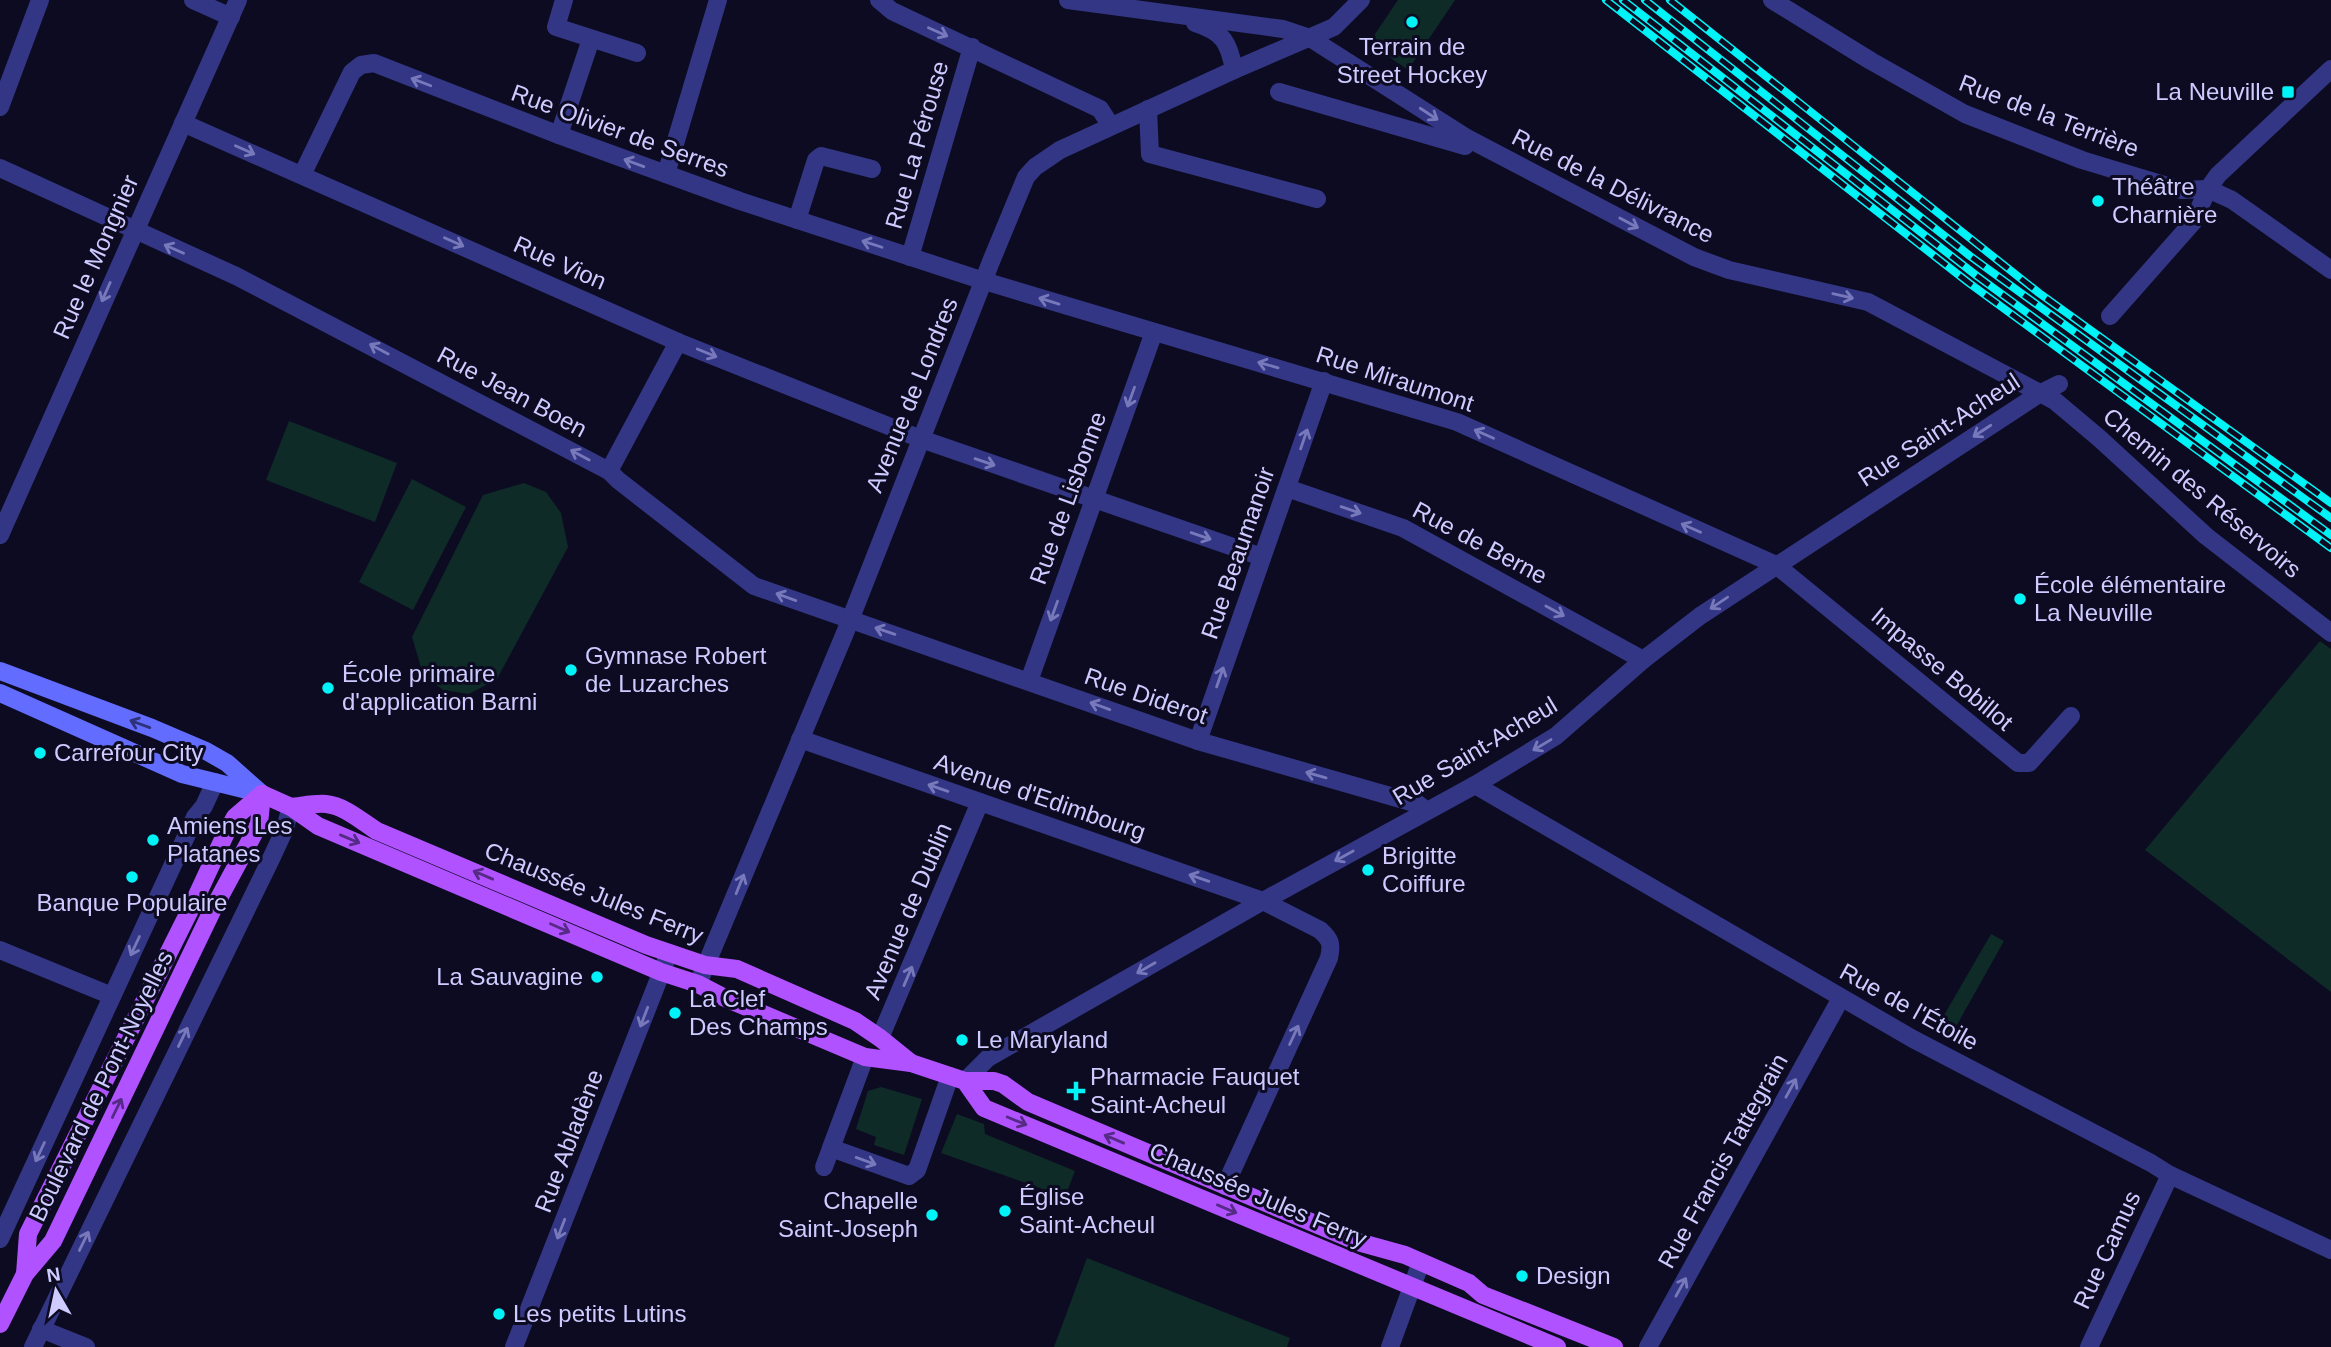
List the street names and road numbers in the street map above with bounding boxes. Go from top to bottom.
street label: Rue La Pérouse [880,58,953,232]
street label: Rue de la Terrière [1955,69,2143,162]
street label: Rue Olivier de Serres [508,79,733,182]
street label: Rue de la Délivrance [1508,123,1719,248]
street label: Rue le Mongnier [47,171,144,343]
street label: Rue Vion [510,230,611,295]
street label: Avenue de Londres [860,293,963,496]
street label: Rue Miraumont [1313,340,1478,417]
street label: Rue Jean Boen [433,341,592,442]
street label: Rue Saint-Acheul [1853,367,2024,492]
street label: Chemin des Réservoirs [2098,402,2307,583]
street label: Rue de Lisbonne [1024,408,1111,588]
street label: Rue Beaumanoir [1195,463,1280,642]
street label: Rue de Berne [1409,496,1552,589]
street label: Impasse Bobillot [1866,602,2019,736]
street label: Rue Diderot [1081,662,1211,729]
street label: Rue Saint-Acheul [1388,691,1562,810]
street label: Avenue d'Edimbourg [931,748,1149,845]
street label: Avenue de Dublin [858,819,957,1003]
street label: Chaussée Jules Ferry [481,836,707,949]
street label: Boulevard de Pont-Noyelles [23,946,178,1225]
street label: Rue de l'Étoile [1835,957,1983,1056]
street label: Rue Francis Tattegrain [1652,1049,1793,1273]
street label: Rue Abladène [529,1066,608,1216]
street label: Chaussée Jules Ferry [1145,1137,1371,1253]
street label: Rue Camus [2068,1187,2146,1313]

